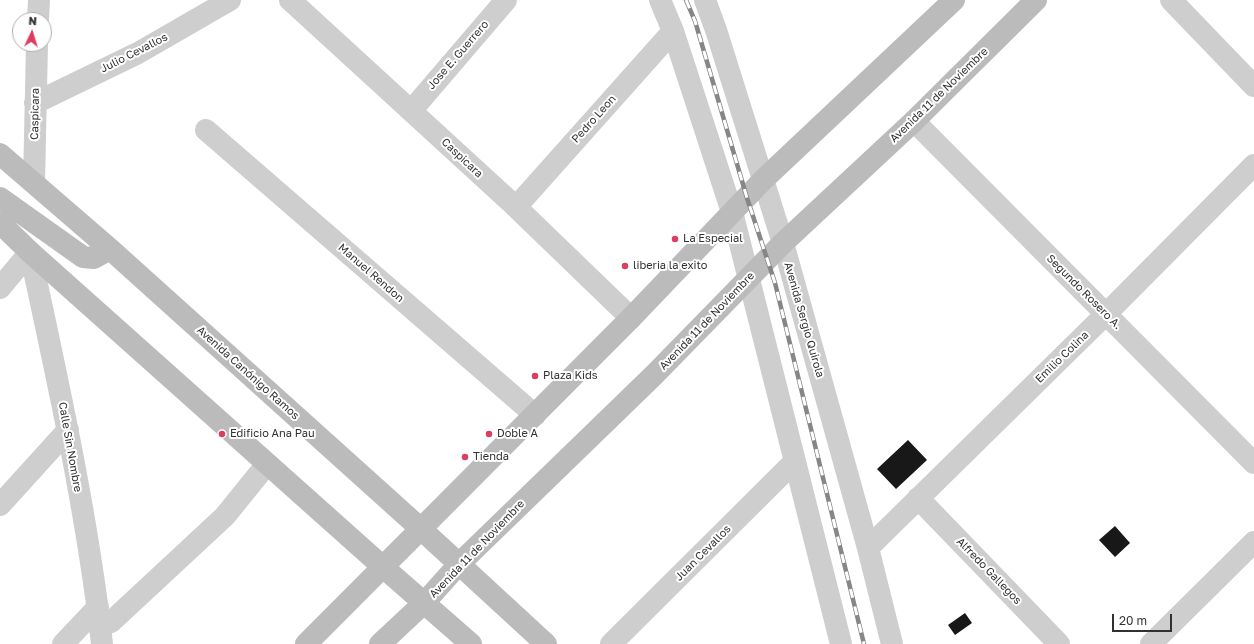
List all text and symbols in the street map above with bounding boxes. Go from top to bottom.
north arrow [12,12,52,52]
text: N [28,14,37,27]
street label: Jose E. Guerrero [425,18,491,92]
street label: Julio Cevallos [98,30,170,76]
street label: Avenida 11 de Noviembre [887,45,991,145]
street label: Caspicara [28,88,42,140]
street label: Pedro Leon [569,92,619,146]
street label: Caspicara [439,135,485,181]
place label: La Especial [683,232,743,246]
marker: La Especial [670,234,680,244]
street label: Manuel Rendon [336,241,406,305]
street label: Segundo Rosero A. [1044,252,1124,332]
place label: liberia la exito [633,259,707,273]
marker: liberia la exito [620,261,630,271]
street label: Avenida Sergio Quirola [781,261,827,379]
street label: Avenida 11 de Noviembre [657,269,757,373]
street label: Avenida Canónigo Ramos [194,324,302,422]
street label: Emilio Colina [1033,328,1091,386]
place label: Plaza Kids [543,369,598,383]
marker: Plaza Kids [530,371,540,381]
street label: Calle Sin Nombre [56,401,84,493]
place label: Edificio Ana Pau [230,427,315,441]
place label: Doble A [497,427,538,441]
marker: Edificio Ana Pau [217,429,227,439]
marker: Doble A [484,429,494,439]
place label: Tienda [473,450,509,464]
marker: Tienda [460,452,470,462]
street label: Avenida 11 de Noviembre [427,497,527,601]
street label: Juan Cevallos [672,522,734,584]
street label: Alfredo Gallegos [954,535,1024,607]
scale bar [1114,606,1174,632]
text: 20 m [1119,613,1147,628]

